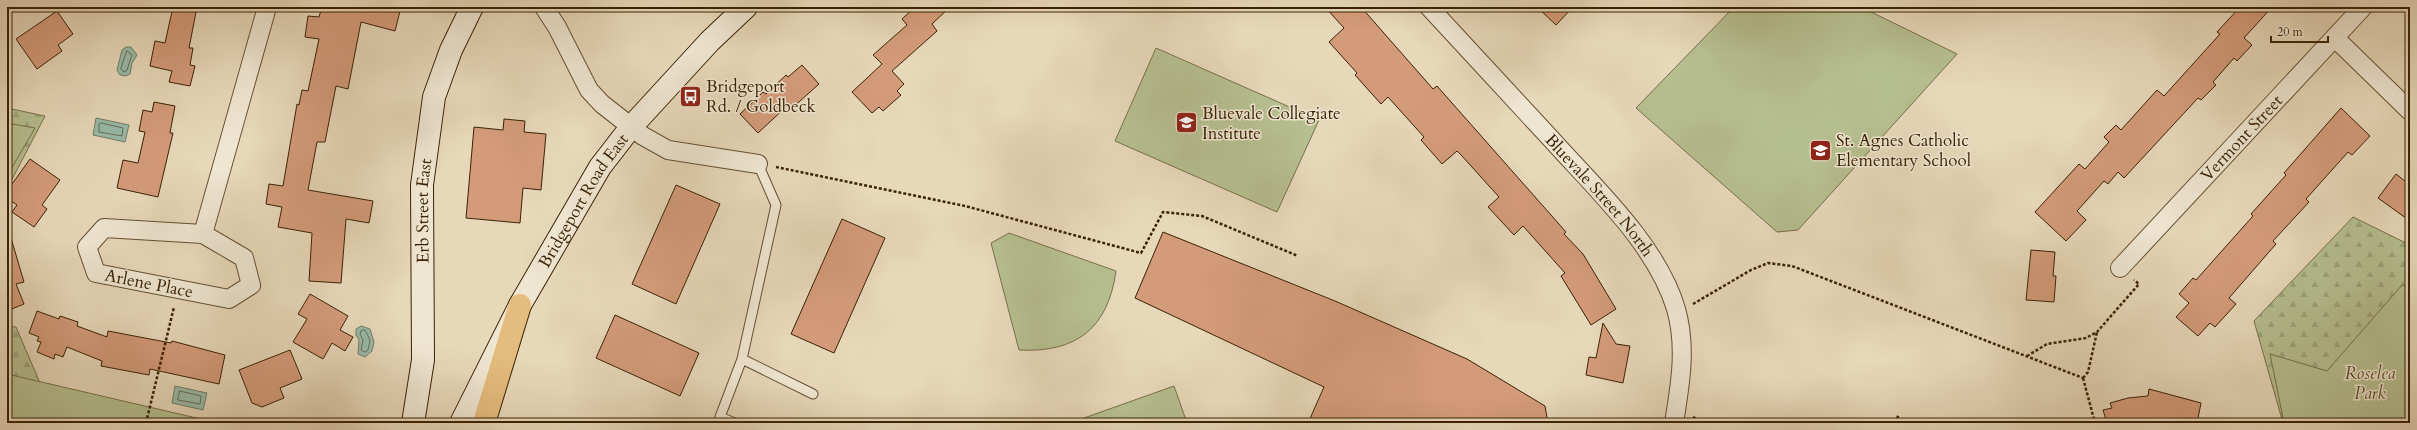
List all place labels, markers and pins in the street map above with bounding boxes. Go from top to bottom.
place label: Bridgeport Rd. / Goldbeck [706,75,816,118]
bus stop icon: Bridgeport Rd. / Goldbeck [677,83,703,109]
place label: Bluevale Collegiate Institute [1202,102,1341,145]
school or university icon: Bluevale Collegiate Institute [1174,110,1200,136]
place label: St. Agnes Catholic Elementary School [1836,129,1972,172]
school or university icon: St. Agnes Catholic Elementary School [1807,137,1833,163]

